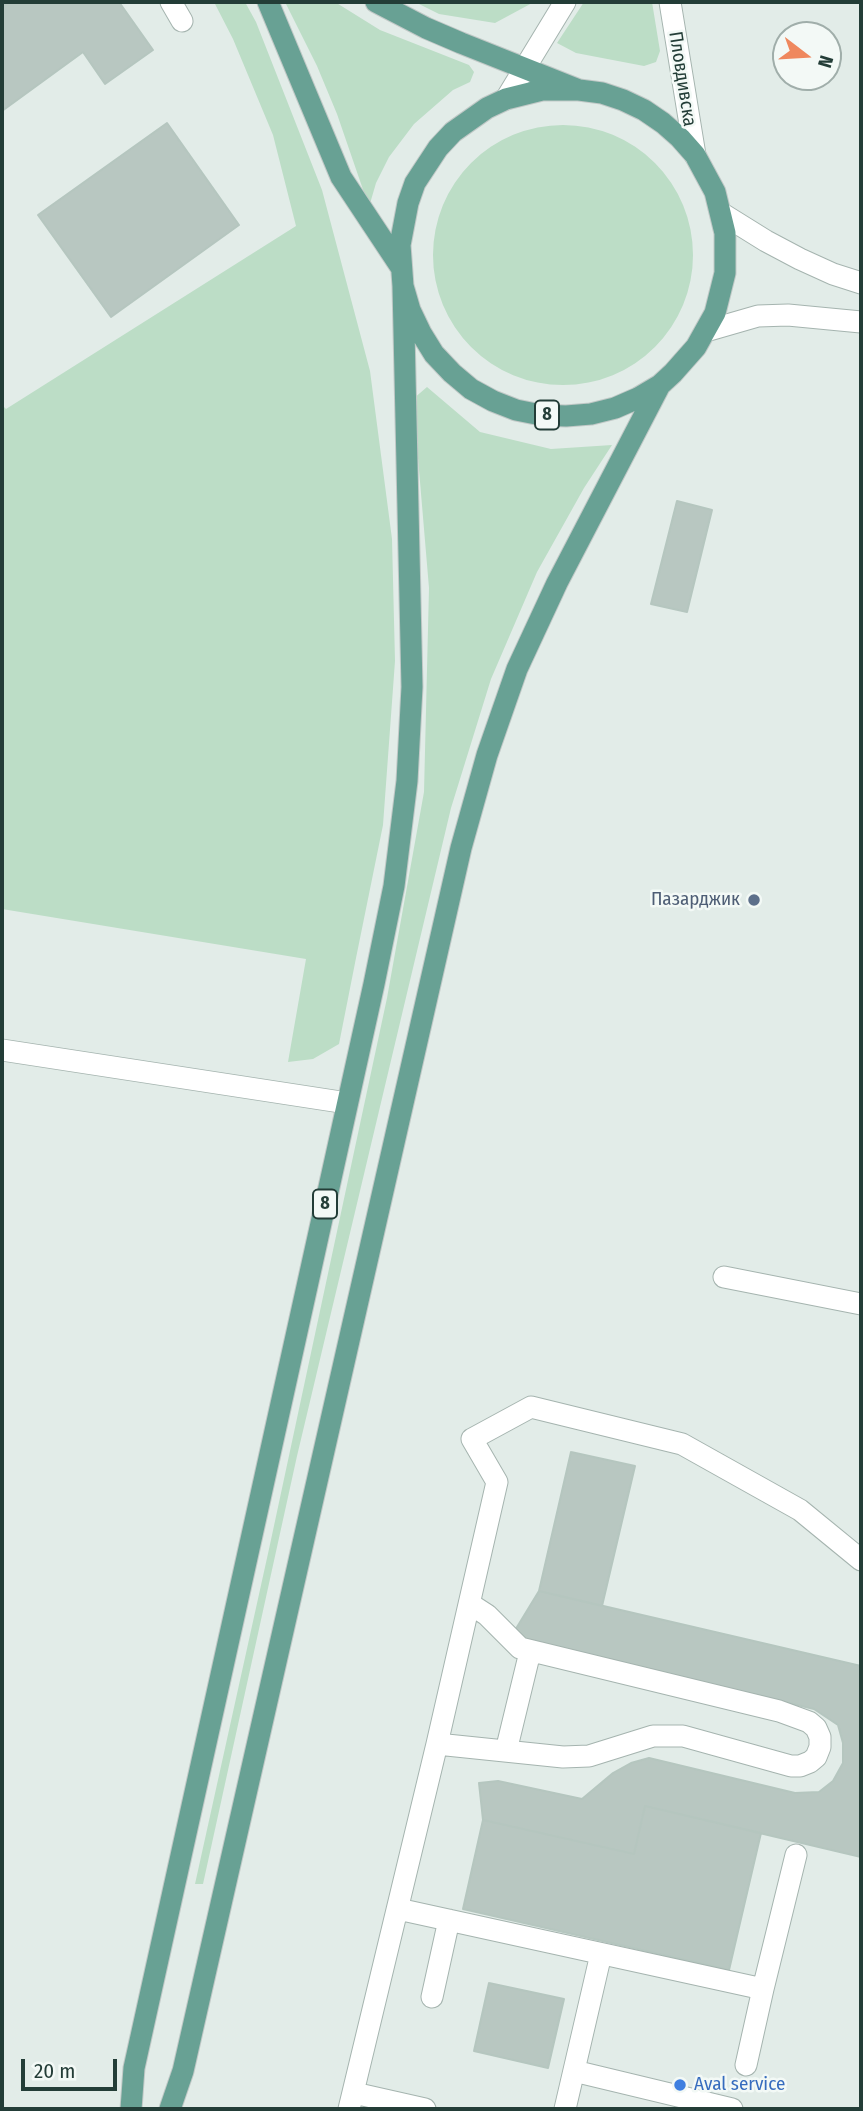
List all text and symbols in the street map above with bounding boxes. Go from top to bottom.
north arrow [772,21,842,91]
street label: Пловдивска [663,30,701,128]
text: N [813,53,838,71]
road number: 8 [535,400,559,430]
place label: Пазарджик [651,889,740,911]
marker: Пазарджик [746,892,762,908]
road number: 8 [313,1190,337,1218]
scale bar [24,2044,121,2088]
text: 20 m [34,2058,75,2084]
place label: Aval service [694,2074,785,2096]
marker: Aval service [672,2077,688,2093]

